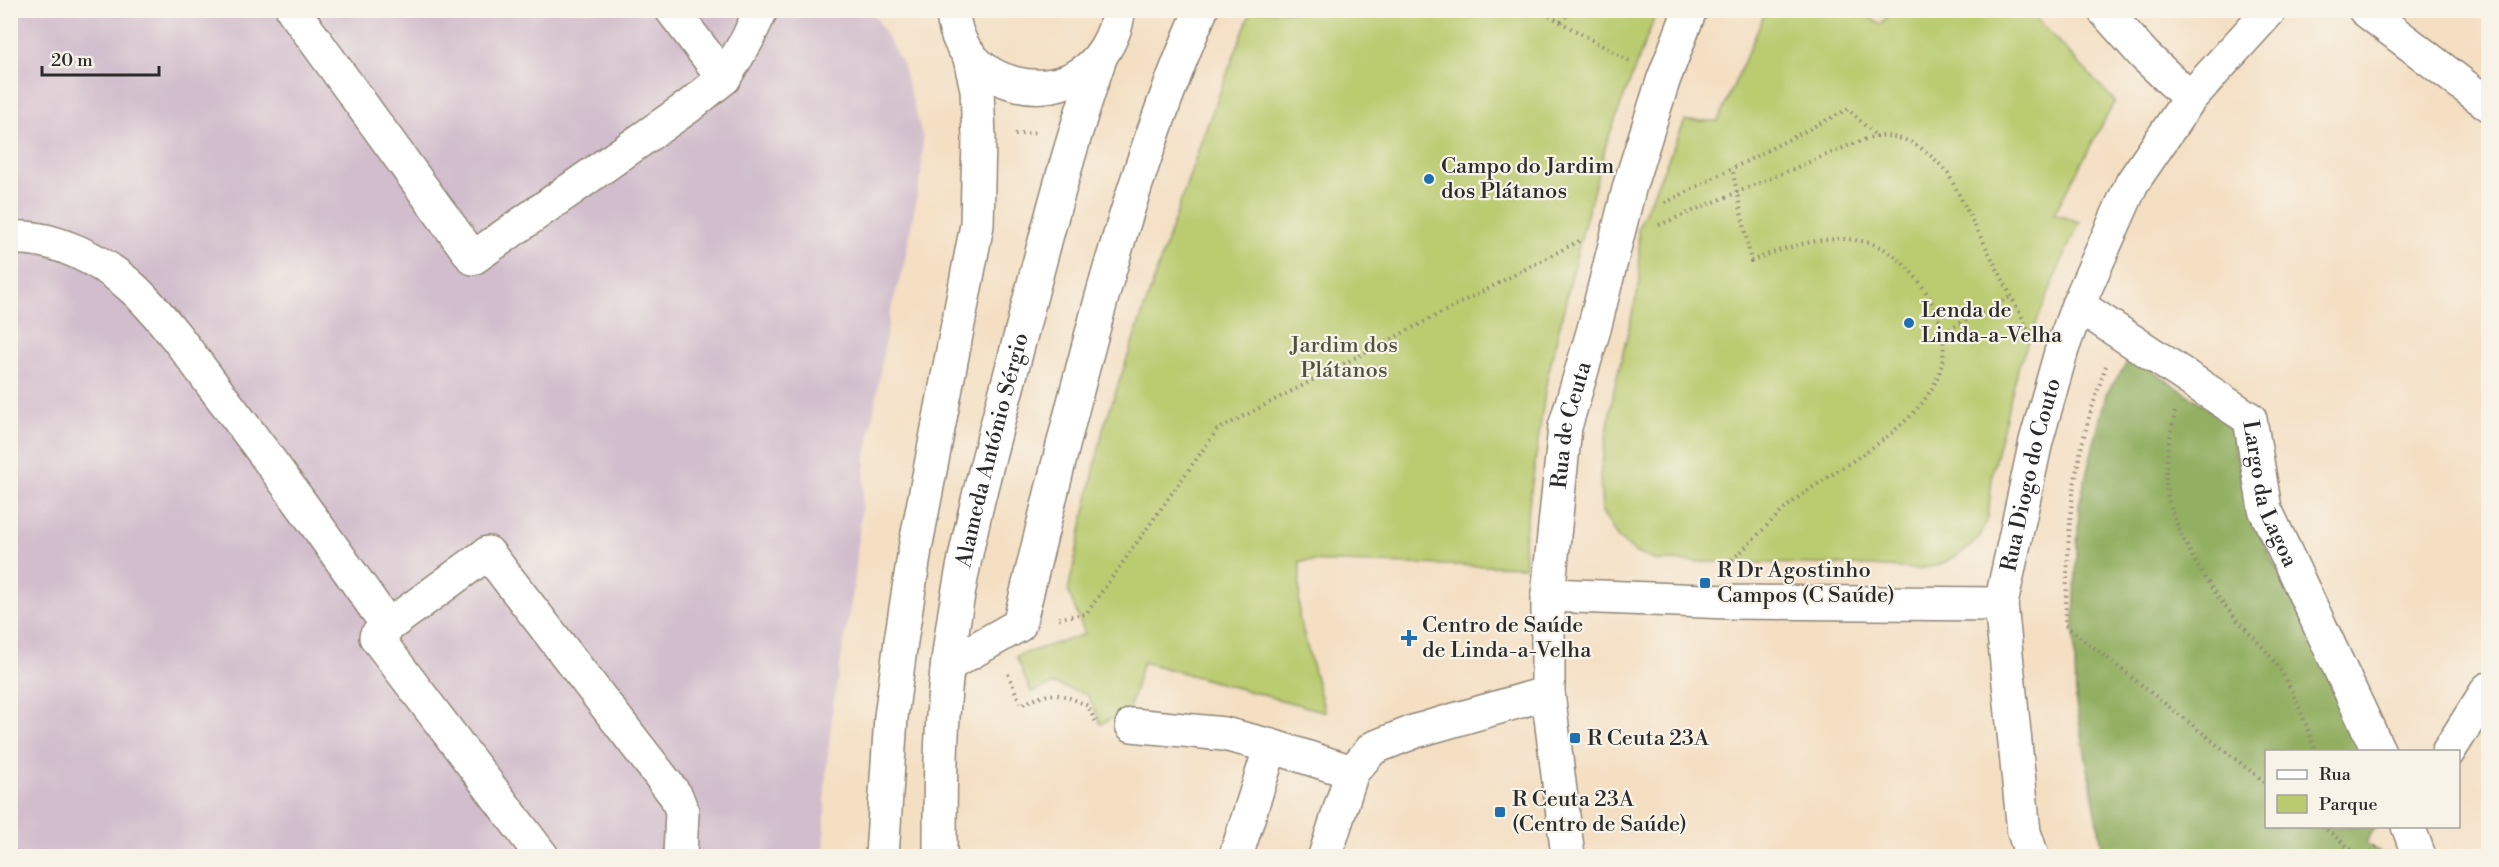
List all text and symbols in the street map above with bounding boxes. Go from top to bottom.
scale bar [42,39,159,77]
text: 20 m [51,49,93,72]
place label: Campo do Jardim dos Plátanos [1441,153,1614,205]
marker: Campo do Jardim dos Plátanos [1422,172,1436,186]
place label: Lenda de Linda-a-Velha [1921,297,2063,349]
marker: Lenda de Linda-a-Velha [1902,316,1916,330]
street label: Alameda António Sérgio [950,330,1034,571]
park label: Jardim dos Plátanos [1289,332,1398,384]
street label: Rua de Ceuta [1545,357,1597,490]
street label: Rua Diogo do Couto [1995,375,2067,574]
street label: Largo da Lagoa [2237,418,2304,572]
place label: R Dr Agostinho Campos (C Saúde) [1717,557,1895,609]
marker: R Dr Agostinho Campos (C Saúde) [1698,576,1712,590]
place label: Centro de Saúde de Linda-a-Velha [1422,612,1592,664]
marker: Centro de Saúde de Linda-a-Velha [1400,629,1418,647]
place label: R Ceuta 23A [1587,725,1710,752]
marker: R Ceuta 23A [1568,731,1582,745]
legend [2265,750,2460,828]
text: Rua [2319,763,2352,786]
place label: R Ceuta 23A (Centro de Saúde) [1512,786,1687,838]
text: Parque [2319,793,2378,816]
marker: R Ceuta 23A (Centro de Saúde) [1493,805,1507,819]

